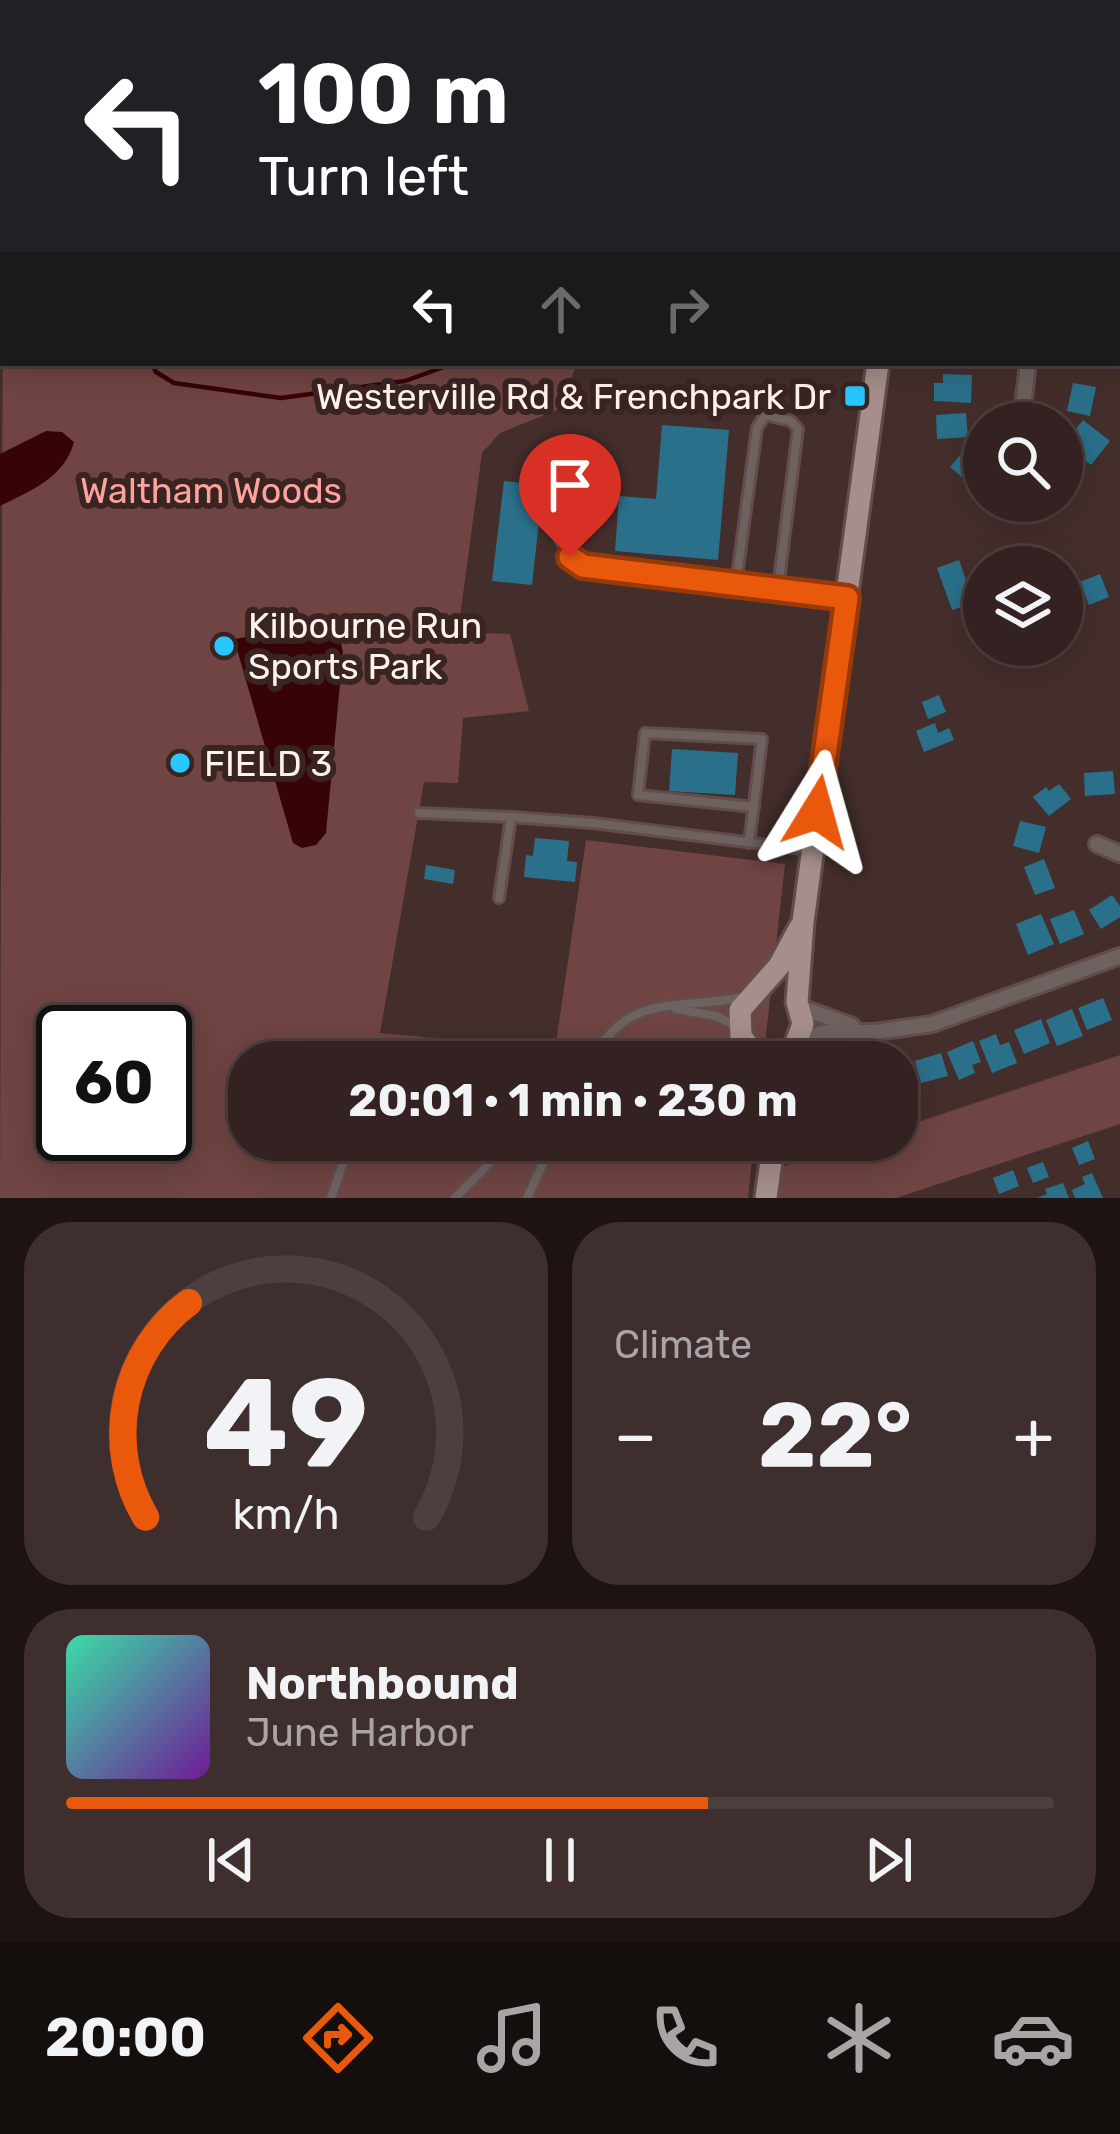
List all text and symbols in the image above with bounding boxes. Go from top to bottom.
text: 100 m [258,44,509,144]
icon: left [60,48,216,204]
text: Turn left [258,145,469,209]
icon: left [402,276,468,342]
icon: ahead [528,276,594,342]
icon: right [654,276,720,342]
place label: Westerville Rd & Frenchpark Dr [316,375,831,418]
marker: Westerville Rd & Frenchpark Dr [842,383,868,409]
map controls [963,402,1083,666]
button: search [963,402,1083,522]
pin [519,434,621,557]
icon: arrive [537,452,603,518]
park label: Waltham Woods [80,469,342,512]
button: layers [963,546,1083,666]
place label: Kilbourne Run Sports Park [248,604,482,688]
marker: Kilbourne Run Sports Park [211,633,237,659]
place label: FIELD 3 [204,742,332,785]
position arrow [754,749,880,875]
marker: FIELD 3 [167,750,193,776]
speed limit sign: 60 [36,1005,192,1161]
text: 20:01 · 1 min · 230 m [348,1074,798,1127]
text: Climate [614,1322,752,1368]
text: 49 [204,1349,368,1497]
text: 22° [758,1382,912,1489]
text: − [614,1396,657,1475]
text: + [1013,1396,1054,1475]
text: km/h [232,1488,340,1539]
text: Northbound [246,1657,519,1710]
text: June Harbor [246,1710,474,1756]
icon: previous [198,1827,264,1893]
icon: pause [527,1827,593,1893]
icon: next [856,1827,922,1893]
icon: directions [296,1996,380,2080]
icon: music [470,1996,554,2080]
icon: phone [643,1996,727,2080]
icon: climate [817,1996,901,2080]
icon: car [991,1996,1075,2080]
text: 20:00 [45,2006,206,2070]

